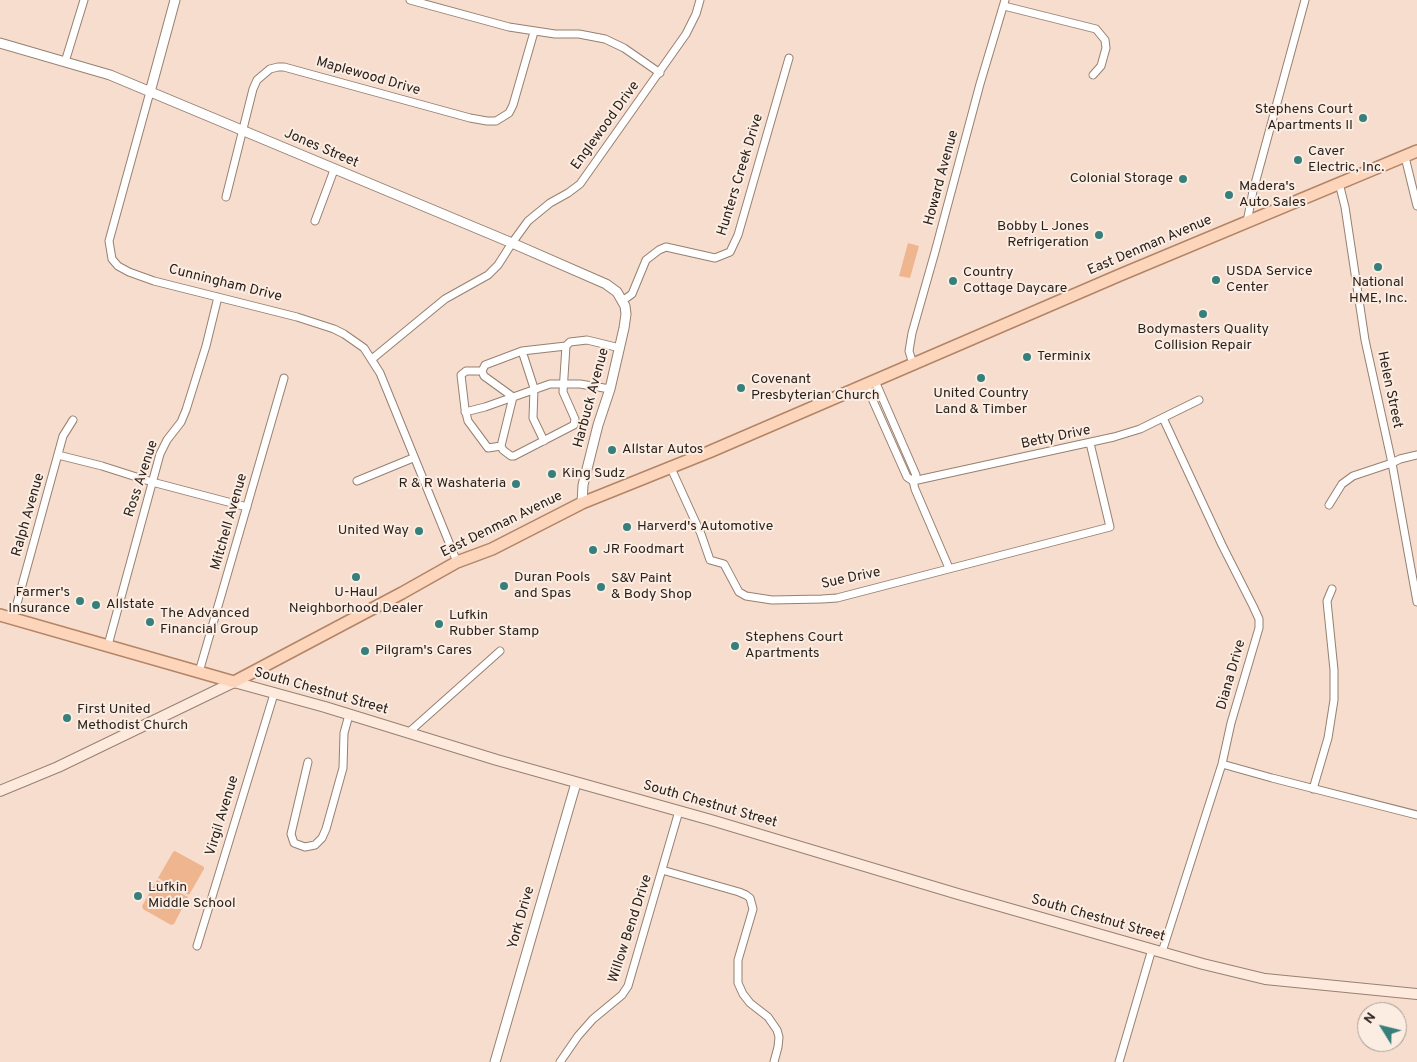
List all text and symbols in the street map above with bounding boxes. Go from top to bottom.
street label: Maplewood Drive [314,54,422,100]
street label: Englewood Drive [568,78,644,174]
place label: Stephens Court Apartments II [1255,102,1353,134]
street label: Hunters Creek Drive [714,112,768,238]
marker: Stephens Court Apartments II [1357,112,1369,124]
street label: Jones Street [281,126,361,172]
street label: Howard Avenue [921,129,963,227]
place label: Caver Electric, Inc. [1308,144,1384,176]
marker: Caver Electric, Inc. [1292,154,1304,166]
place label: Colonial Storage [1070,171,1173,187]
marker: Colonial Storage [1177,173,1189,185]
place label: Madera's Auto Sales [1239,179,1306,212]
marker: Madera's Auto Sales [1223,189,1235,201]
street label: East Denman Avenue [1085,212,1215,280]
place label: Bobby L Jones Refrigeration [997,219,1089,252]
marker: Bobby L Jones Refrigeration [1093,229,1105,241]
marker: National HME, Inc. [1372,261,1384,273]
street label: Cunningham Drive [167,262,283,306]
place label: USDA Service Center [1226,264,1312,296]
place label: Country Cottage Daycare [963,265,1067,298]
marker: USDA Service Center [1210,274,1222,286]
marker: Country Cottage Daycare [947,275,959,287]
place label: National HME, Inc. [1349,275,1407,308]
marker: Bodymasters Quality Collision Repair [1197,308,1209,320]
place label: Bodymasters Quality Collision Repair [1137,322,1269,354]
street label: Harbuck Avenue [571,346,613,450]
place label: Terminix [1037,349,1091,365]
street label: Helen Street [1373,350,1405,430]
marker: Terminix [1021,351,1033,363]
place label: Covenant Presbyterian Church [751,372,880,404]
marker: United Country Land & Timber [975,372,987,384]
marker: Covenant Presbyterian Church [735,382,747,394]
place label: United Country Land & Timber [933,386,1029,418]
street label: Betty Drive [1020,422,1092,454]
street label: Ross Avenue [122,438,162,520]
place label: Allstar Autos [622,442,703,458]
marker: Allstar Autos [606,444,618,456]
place label: King Sudz [562,466,625,482]
marker: King Sudz [546,468,558,480]
street label: Ralph Avenue [9,471,49,559]
street label: Mitchell Avenue [208,472,252,572]
place label: R & R Washateria [398,476,506,492]
marker: R & R Washateria [510,478,522,490]
street label: East Denman Avenue [438,488,566,562]
place label: Harverd's Automotive [637,519,773,535]
marker: Harverd's Automotive [621,521,633,533]
place label: United Way [338,523,409,539]
marker: United Way [413,525,425,537]
place label: JR Foodmart [603,542,684,558]
marker: JR Foodmart [587,544,599,556]
street label: Sue Drive [820,565,882,593]
place label: Duran Pools and Spas [514,570,590,602]
marker: U-Haul Neighborhood Dealer [350,571,362,583]
place label: S&V Paint & Body Shop [611,571,692,604]
marker: Duran Pools and Spas [498,580,510,592]
marker: S&V Paint & Body Shop [595,581,607,593]
place label: Farmer's Insurance [8,585,70,618]
place label: U-Haul Neighborhood Dealer [289,585,423,618]
marker: Farmer's Insurance [74,595,86,607]
place label: Allstate [106,597,154,613]
marker: Allstate [90,599,102,611]
place label: The Advanced Financial Group [160,606,258,638]
place label: Lufkin Rubber Stamp [449,608,539,640]
marker: The Advanced Financial Group [144,616,156,628]
marker: Lufkin Rubber Stamp [433,618,445,630]
place label: Stephens Court Apartments [745,630,843,662]
street label: Diana Drive [1214,638,1250,712]
marker: Stephens Court Apartments [729,640,741,652]
place label: Pilgram's Cares [375,643,472,659]
marker: Pilgram's Cares [359,645,371,657]
street label: South Chestnut Street [252,665,390,719]
place label: First United Methodist Church [77,702,188,734]
marker: First United Methodist Church [61,712,73,724]
street label: Virgil Avenue [203,774,243,858]
street label: South Chestnut Street [641,778,779,832]
street label: Willow Bend Drive [606,873,656,985]
place label: Lufkin Middle School [148,880,236,912]
street label: York Drive [505,885,539,951]
marker: Lufkin Middle School [132,890,144,902]
street label: South Chestnut Street [1029,892,1167,946]
north arrow [1357,1002,1407,1052]
text: N [1360,1009,1380,1028]

